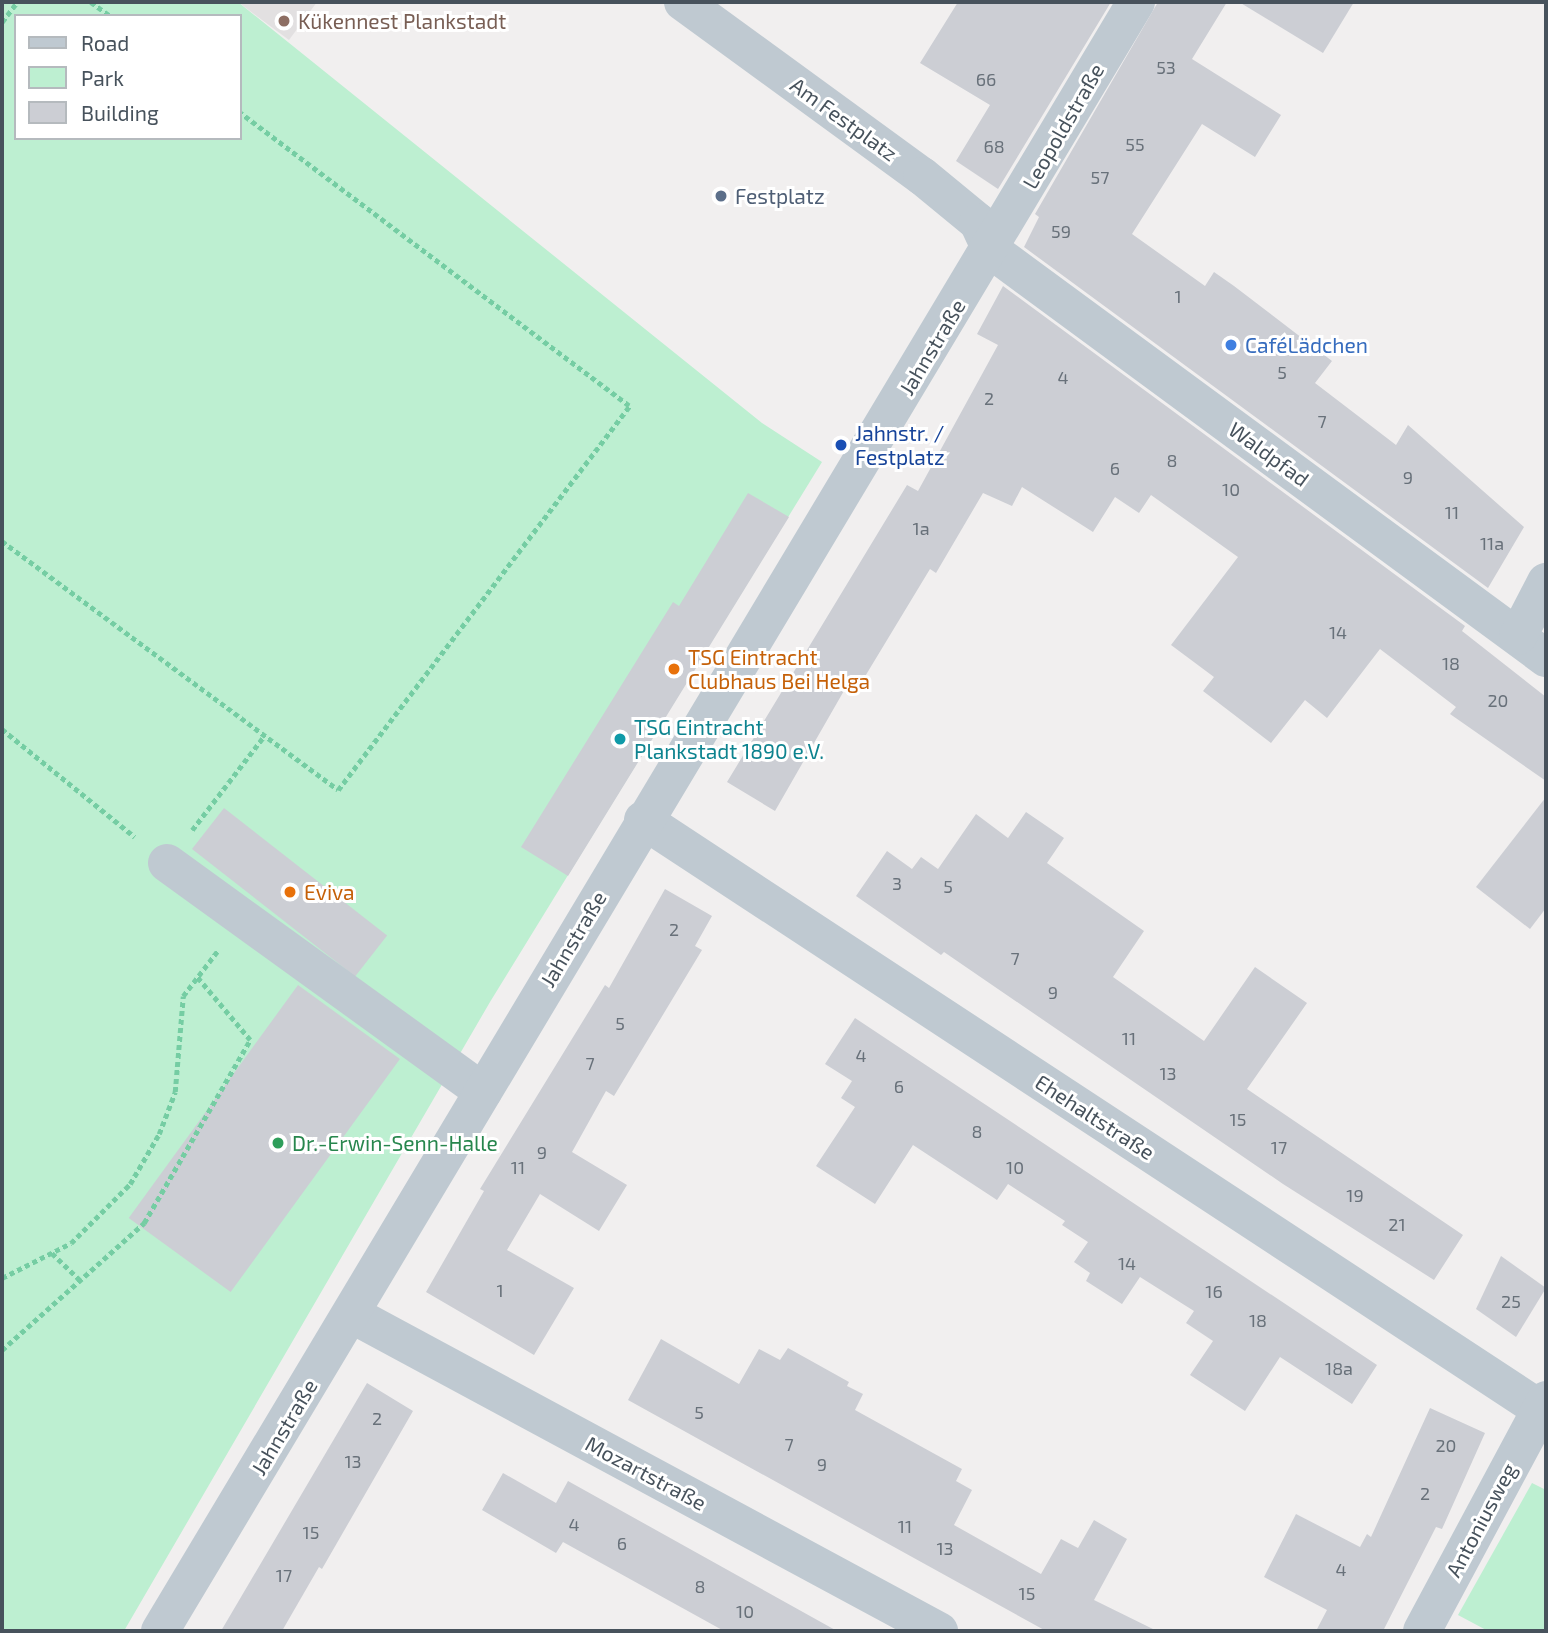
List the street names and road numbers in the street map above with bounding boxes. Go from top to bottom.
street label: Leopoldstraße [1017,59,1109,193]
street label: Am Festplatz [786,72,902,166]
street label: Jahnstraße [894,295,970,399]
street label: Waldpfad [1224,416,1314,492]
street label: Jahnstraße [535,887,611,991]
street label: Ehehaltstraße [1031,1069,1159,1165]
street label: Jahnstraße [246,1375,322,1479]
street label: Mozartstraße [581,1431,711,1515]
street label: Antoniusweg [1440,1459,1522,1581]

